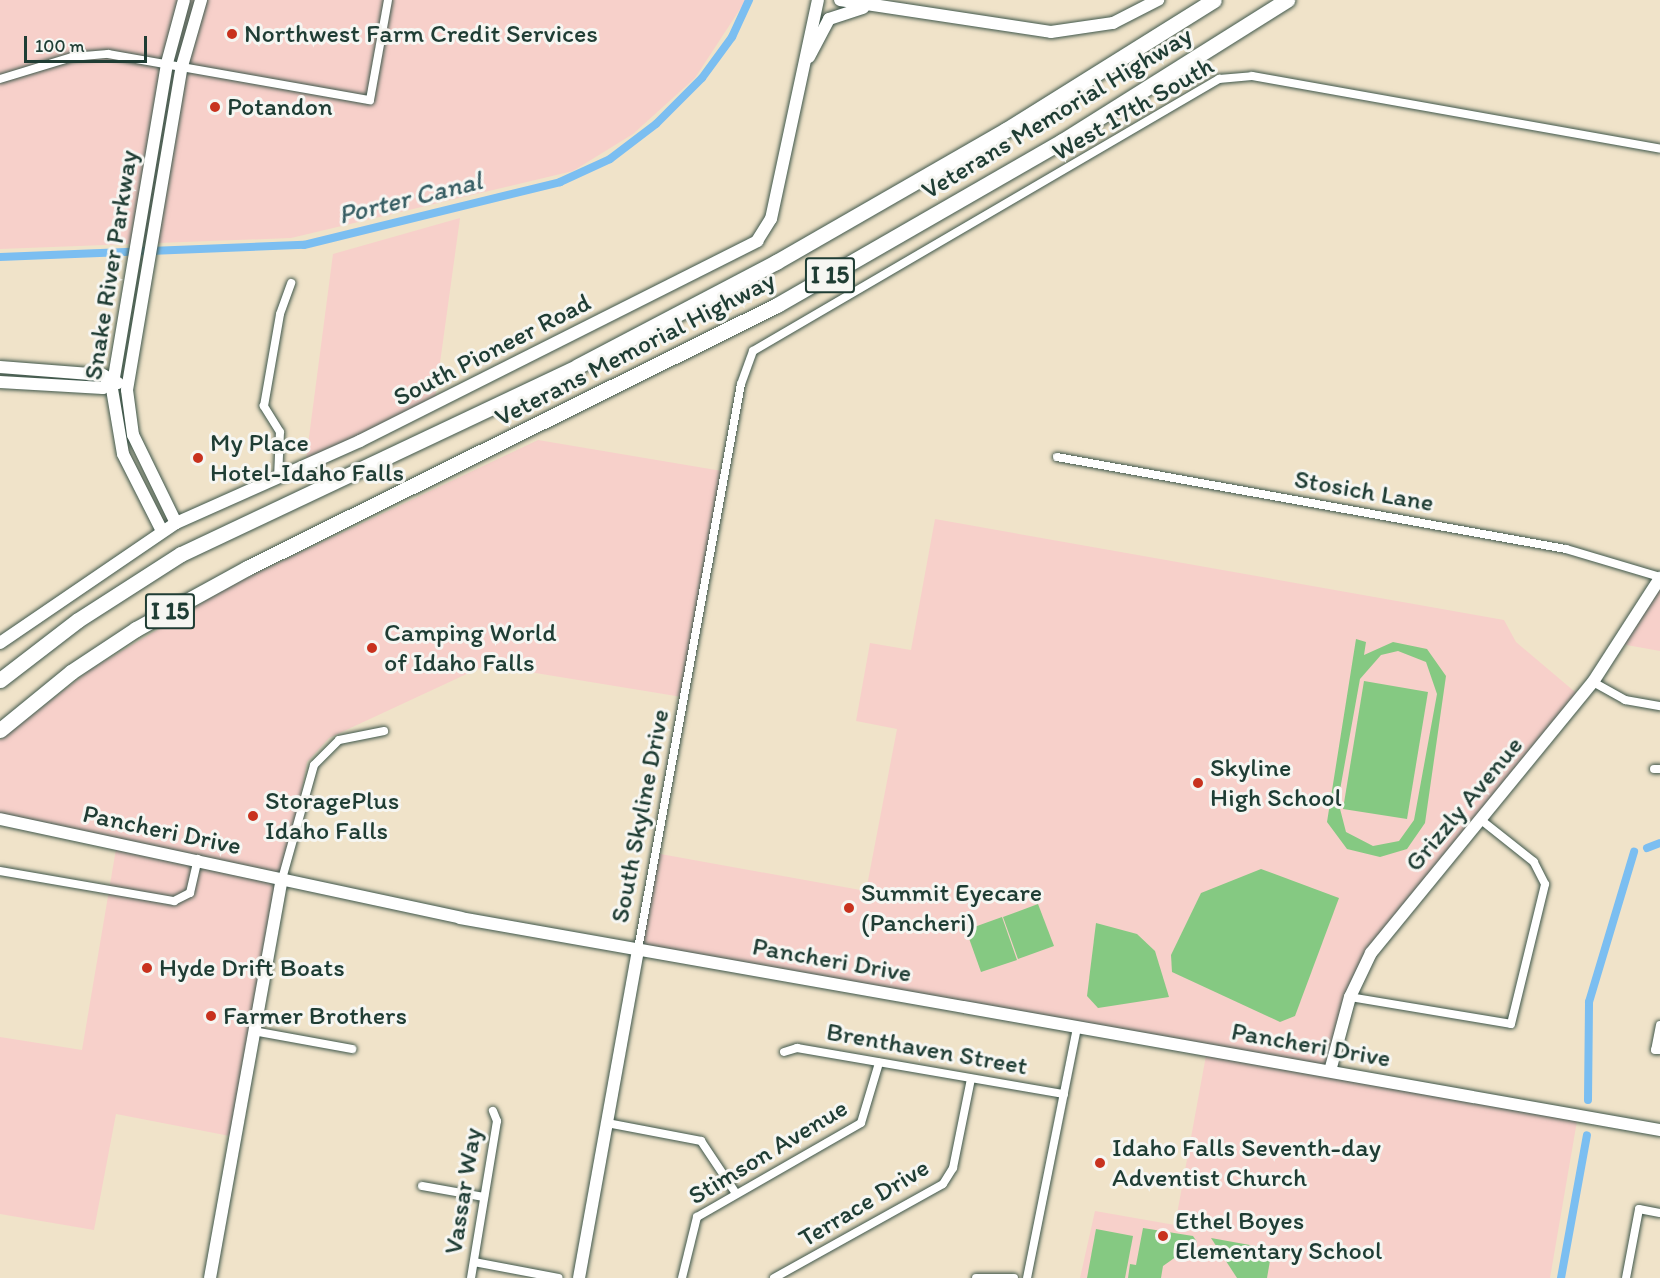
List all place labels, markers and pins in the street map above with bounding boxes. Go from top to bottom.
place label: Northwest Farm Credit Services [244,18,597,50]
marker: Northwest Farm Credit Services [225,27,239,41]
place label: Potandon [227,91,333,123]
marker: Potandon [208,100,222,114]
place label: My Place Hotel-Idaho Falls [210,427,404,488]
marker: My Place Hotel-Idaho Falls [191,451,205,465]
place label: Camping World of Idaho Falls [384,617,556,678]
marker: Camping World of Idaho Falls [365,641,379,655]
place label: Skyline High School [1210,752,1341,814]
marker: Skyline High School [1191,776,1205,790]
place label: StoragePlus Idaho Falls [265,785,399,846]
marker: StoragePlus Idaho Falls [246,809,260,823]
place label: Summit Eyecare (Pancheri) [861,877,1041,939]
marker: Summit Eyecare (Pancheri) [842,901,856,915]
place label: Hyde Drift Boats [159,952,345,984]
marker: Hyde Drift Boats [140,961,154,975]
place label: Farmer Brothers [223,1000,407,1032]
marker: Farmer Brothers [204,1009,218,1023]
place label: Idaho Falls Seventh-day Adventist Church [1112,1132,1379,1194]
marker: Idaho Falls Seventh-day Adventist Church [1093,1156,1107,1170]
place label: Ethel Boyes Elementary School [1175,1205,1382,1266]
marker: Ethel Boyes Elementary School [1156,1229,1170,1243]

